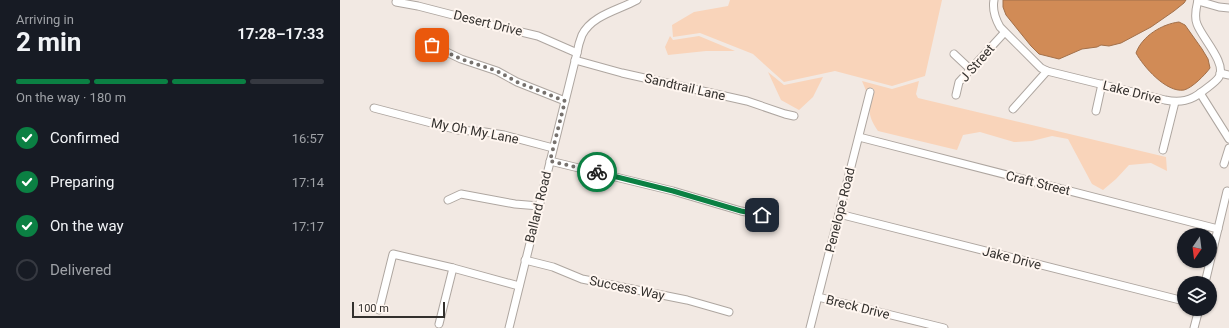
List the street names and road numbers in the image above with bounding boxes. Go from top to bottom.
street label: Desert Drive [452,7,524,39]
street label: J Street [957,41,997,85]
street label: Sandtrail Lane [643,70,727,104]
street label: Lake Drive [1101,77,1163,107]
street label: My Oh My Lane [430,115,520,147]
street label: Penelope Road [822,166,858,254]
street label: Craft Street [1004,168,1072,198]
street label: Ballard Road [522,170,554,244]
street label: Jake Drive [981,243,1043,273]
street label: Success Way [588,273,666,303]
street label: Breck Drive [825,292,891,322]

